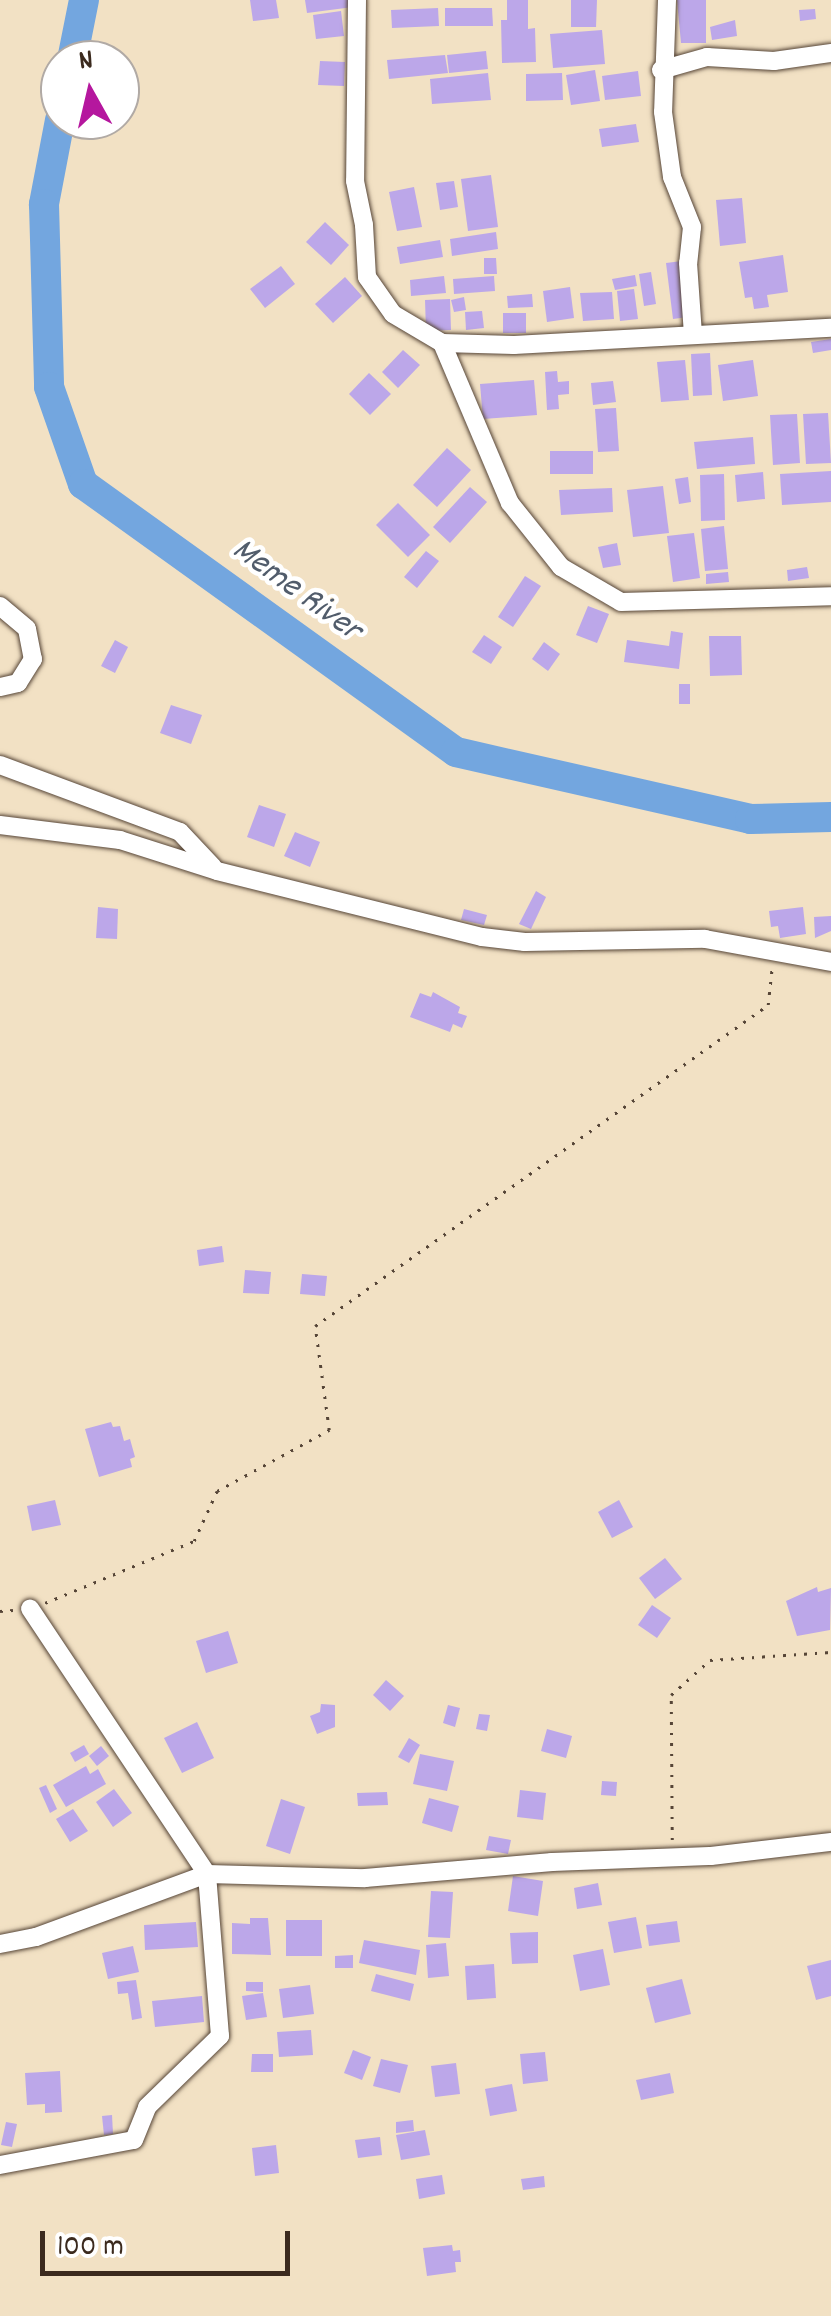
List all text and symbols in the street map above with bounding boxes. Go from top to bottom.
north arrow [40,40,140,140]
text: N [76,42,96,83]
water label: Meme River [223,530,369,652]
scale bar [45,2211,295,2273]
text: 100 m [57,2227,124,2270]

